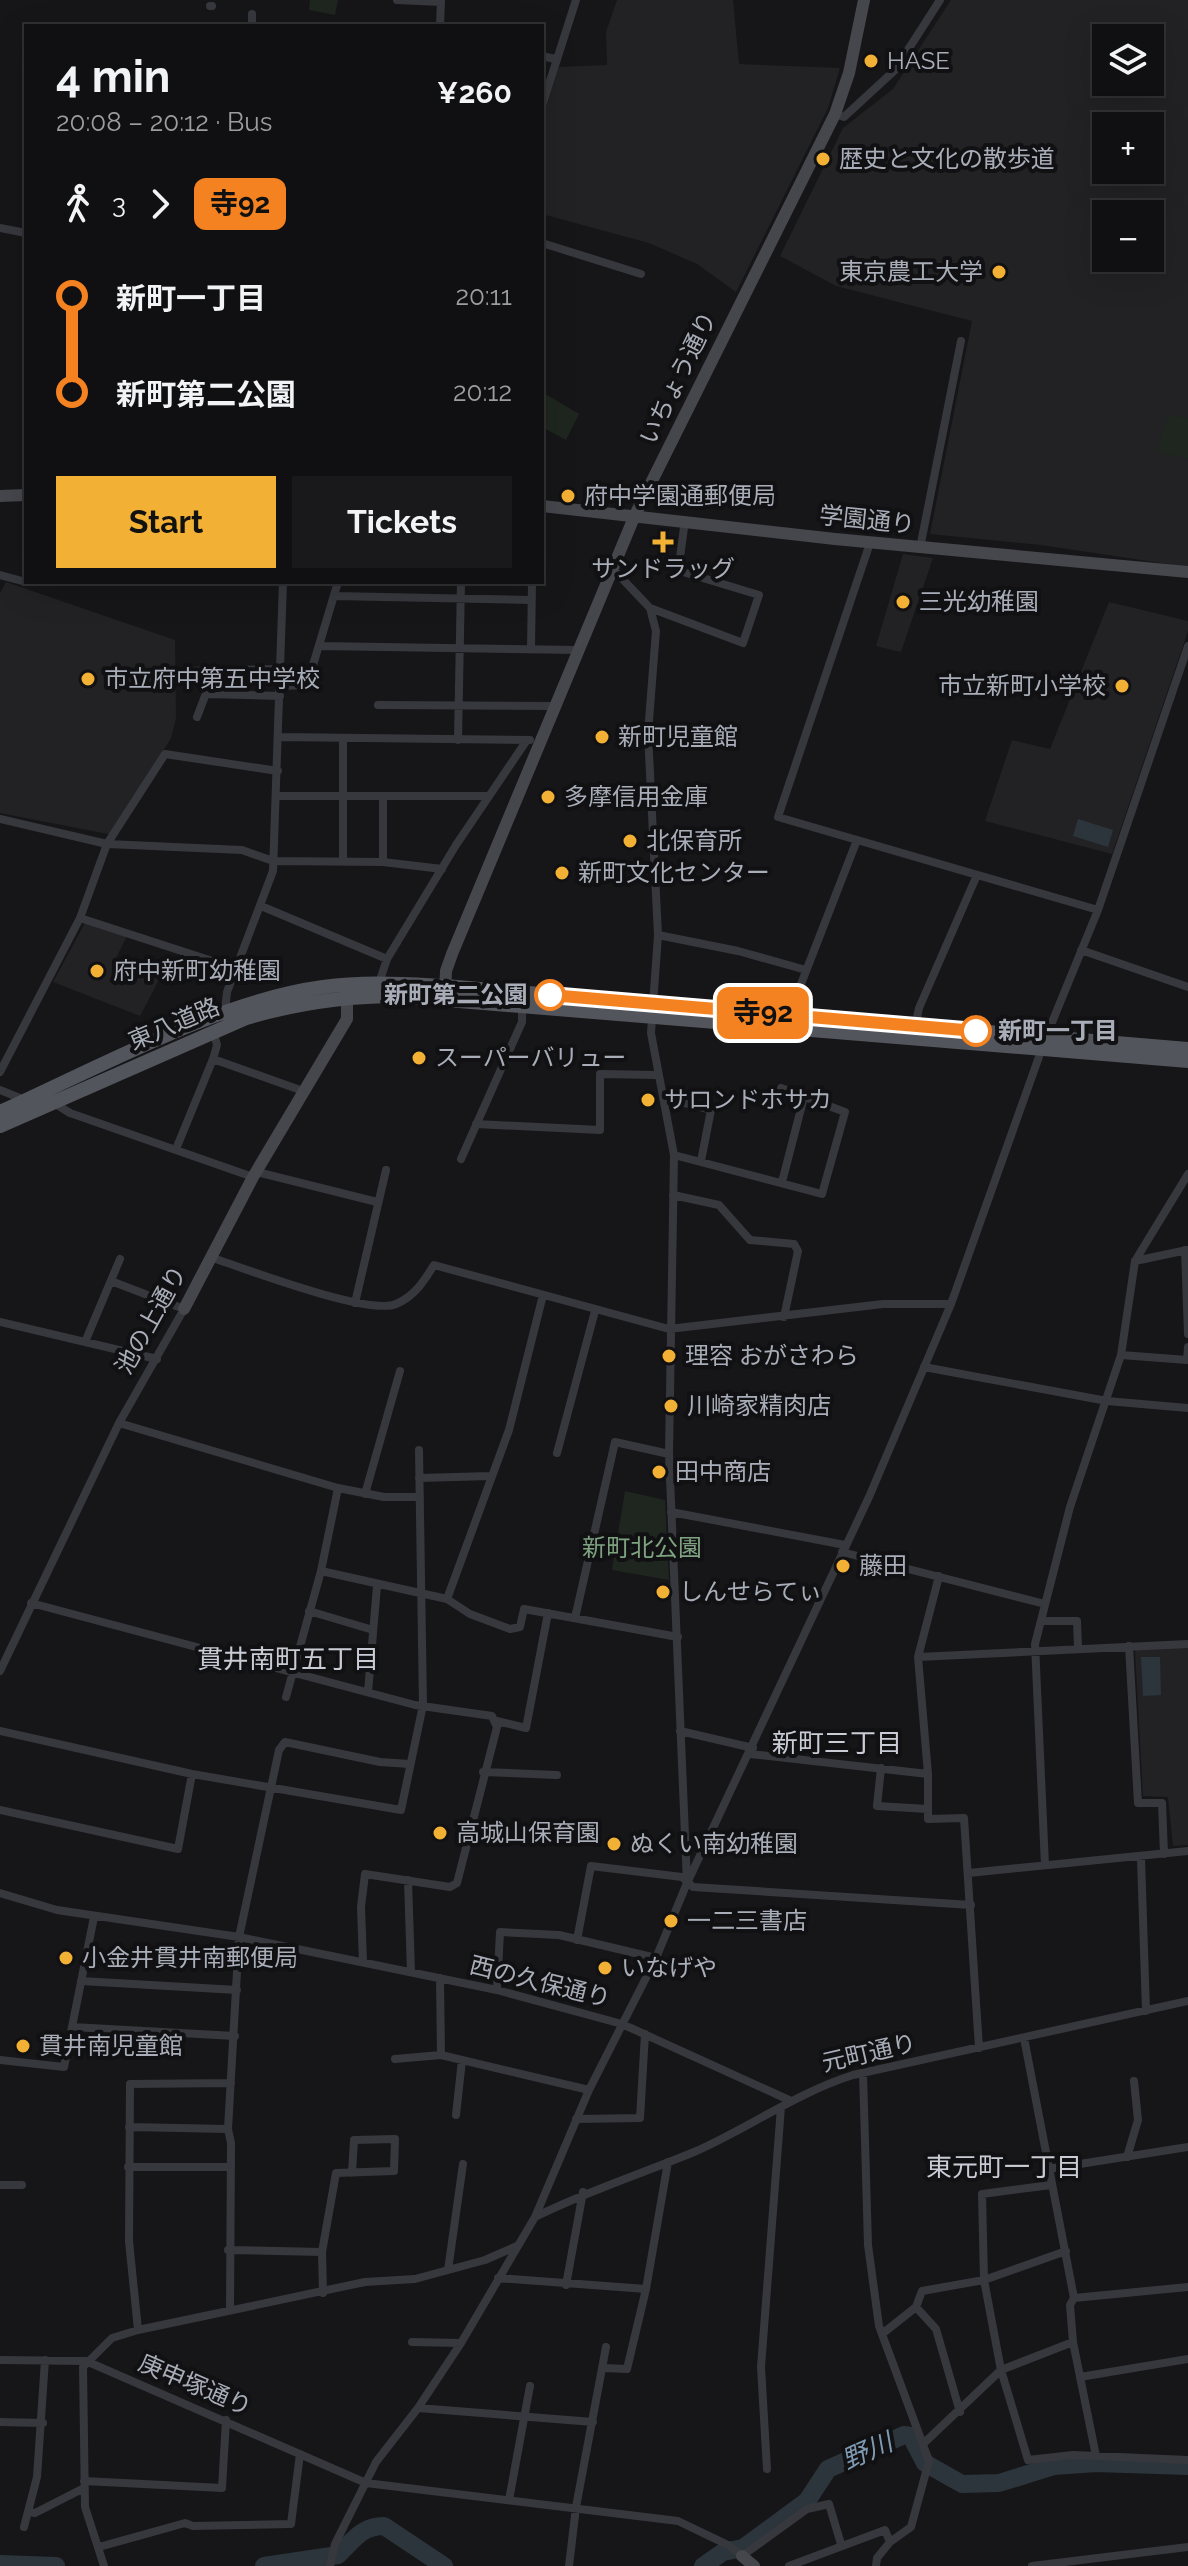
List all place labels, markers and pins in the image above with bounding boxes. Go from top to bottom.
place label: HASE [887,46,950,75]
marker: HASE [862,52,880,70]
place label: 歴史と文化の散歩道 [839,144,1055,173]
marker: 歴史と文化の散歩道 [814,150,832,168]
place label: 東京農工大学 [839,257,983,286]
marker: 東京農工大学 [990,263,1008,281]
place label: 府中学園通郵便局 [584,481,776,510]
marker: 府中学園通郵便局 [559,487,577,505]
marker: サンドラッグ [654,533,672,551]
place label: サンドラッグ [591,554,735,583]
place label: 三光幼稚園 [919,587,1039,616]
marker: 三光幼稚園 [894,593,912,611]
place label: 市立府中第五中学校 [104,664,320,693]
marker: 市立府中第五中学校 [79,670,97,688]
place label: 市立新町小学校 [938,671,1106,700]
marker: 市立新町小学校 [1113,677,1131,695]
place label: 新町児童館 [618,722,738,751]
marker: 新町児童館 [593,728,611,746]
place label: 多摩信用金庫 [564,782,708,811]
marker: 多摩信用金庫 [539,788,557,806]
place label: 北保育所 [646,826,742,855]
marker: 北保育所 [621,832,639,850]
place label: 新町文化センター [578,858,770,887]
marker: 新町文化センター [553,864,571,882]
place label: 府中新町幼稚園 [113,956,281,985]
marker: 府中新町幼稚園 [88,962,106,980]
place label: 新町第二公園 [384,980,528,1009]
marker: 新町第二公園 [535,980,565,1010]
marker: 新町一丁目 [961,1016,991,1046]
place label: 新町一丁目 [998,1016,1118,1045]
place label: スーパーバリュー [435,1043,627,1072]
marker: スーパーバリュー [410,1049,428,1067]
place label: サロンドホサカ [664,1085,832,1114]
marker: サロンドホサカ [639,1091,657,1109]
place label: 理容 おがさわら [685,1341,859,1370]
marker: 理容 おがさわら [660,1347,678,1365]
place label: 川崎家精肉店 [687,1391,831,1420]
marker: 川崎家精肉店 [662,1397,680,1415]
place label: 田中商店 [675,1457,771,1486]
marker: 田中商店 [650,1463,668,1481]
place label: 藤田 [859,1551,907,1580]
marker: 藤田 [834,1557,852,1575]
place label: しんせらてぃ [679,1577,822,1606]
marker: しんせらてぃ [654,1583,672,1601]
place label: 高城山保育園 [456,1818,600,1847]
marker: 高城山保育園 [431,1824,449,1842]
place label: ぬくい南幼稚園 [630,1829,798,1858]
marker: ぬくい南幼稚園 [605,1835,623,1853]
place label: 一二三書店 [687,1906,807,1935]
marker: 一二三書店 [662,1912,680,1930]
place label: 小金井貫井南郵便局 [82,1943,298,1972]
marker: 小金井貫井南郵便局 [57,1949,75,1967]
place label: いなげや [621,1953,717,1982]
marker: いなげや [596,1959,614,1977]
place label: 貫井南児童館 [39,2031,183,2060]
marker: 貫井南児童館 [14,2037,32,2055]

